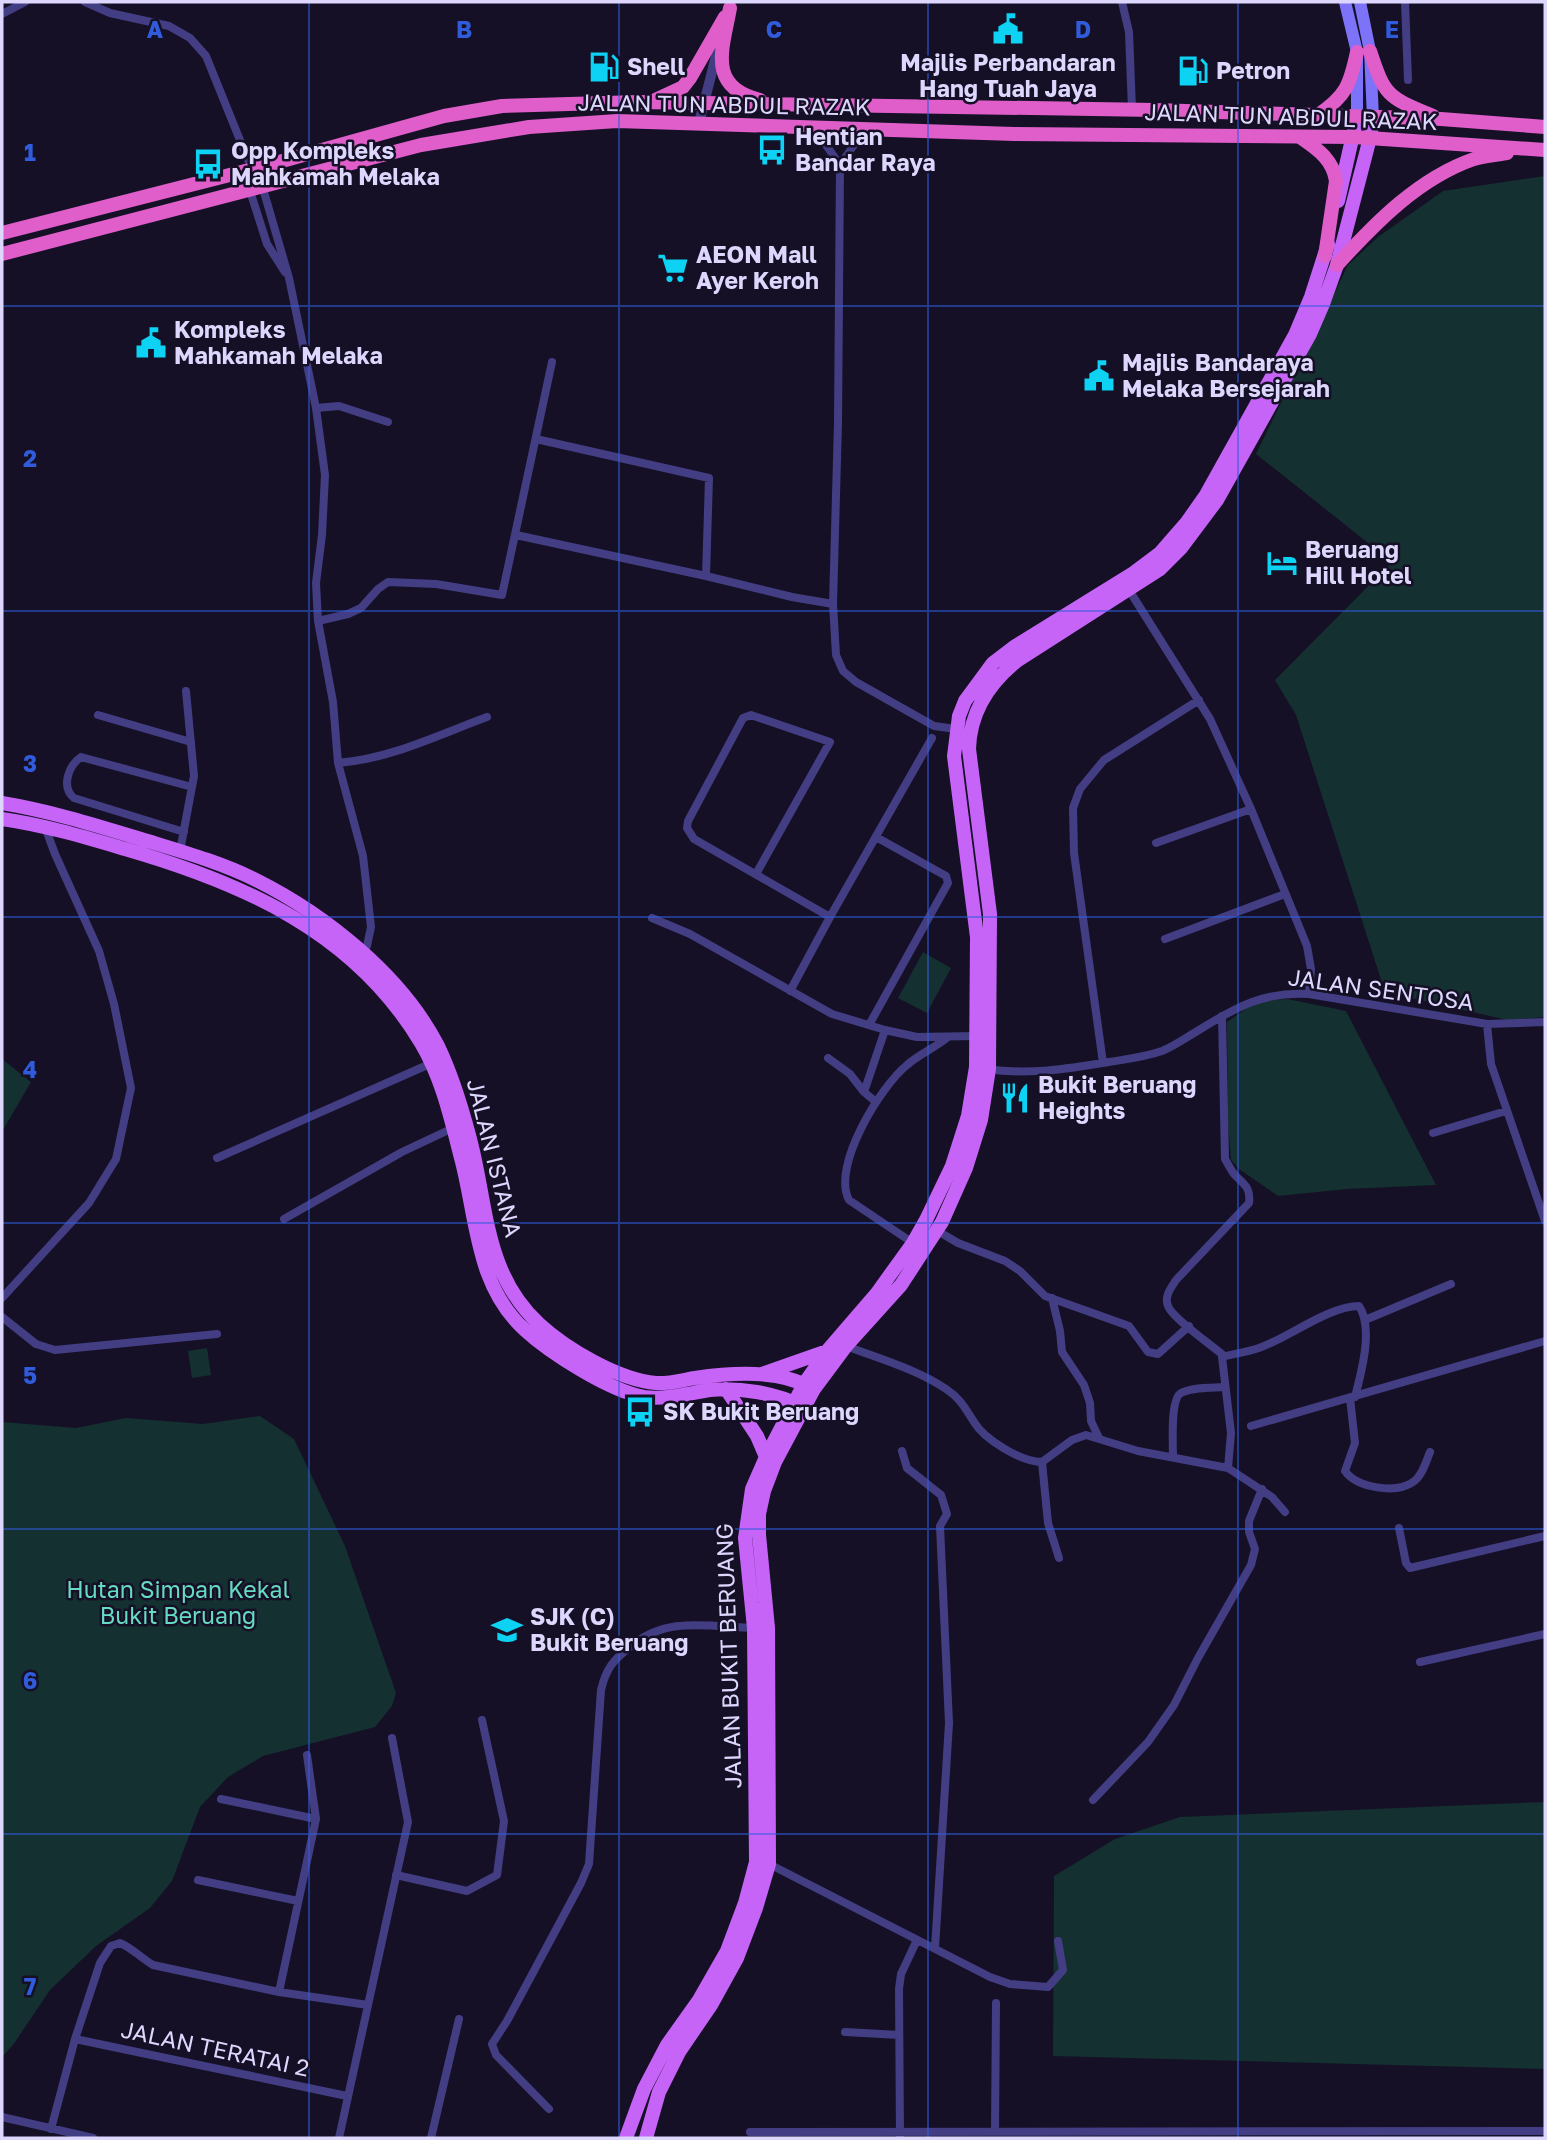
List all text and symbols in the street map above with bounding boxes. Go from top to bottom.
public building icon: Majlis Perbandaran Hang Tuah Jaya [991,12,1025,46]
text: A [147,15,164,43]
text: B [456,15,472,43]
text: C [766,15,782,43]
text: D [1075,15,1091,43]
text: E [1385,15,1399,43]
place label: Majlis Perbandaran Hang Tuah Jaya [900,48,1116,102]
fuel station icon: Shell [587,50,621,84]
place label: Shell [627,52,686,80]
fuel station icon: Petron [1176,54,1210,88]
place label: Petron [1216,56,1290,84]
street label: JALAN TUN ABDUL RAZAK [577,87,871,121]
street label: JALAN TUN ABDUL RAZAK [1144,97,1438,135]
place label: Hentian Bandar Raya [795,122,936,176]
bus stop icon: Hentian Bandar Raya [755,133,789,167]
place label: Opp Kompleks Mahkamah Melaka [231,136,440,190]
text: 1 [24,138,36,166]
bus stop icon: Opp Kompleks Mahkamah Melaka [191,147,225,181]
place label: AEON Mall Ayer Keroh [696,240,819,294]
supermarket icon: AEON Mall Ayer Keroh [656,251,690,285]
place label: Kompleks Mahkamah Melaka [174,315,383,369]
public building icon: Kompleks Mahkamah Melaka [134,326,168,360]
place label: Majlis Bandaraya Melaka Bersejarah [1122,348,1330,402]
public building icon: Majlis Bandaraya Melaka Bersejarah [1082,359,1116,393]
text: 2 [23,444,37,472]
place label: Beruang Hill Hotel [1305,535,1412,589]
hotel icon: Beruang Hill Hotel [1265,546,1299,580]
text: 3 [23,749,37,777]
street label: JALAN SENTOSA [1287,962,1476,1016]
text: 4 [23,1055,37,1083]
place label: Bukit Beruang Heights [1038,1070,1196,1124]
street label: JALAN ISTANA [462,1076,528,1240]
restaurant icon: Bukit Beruang Heights [998,1081,1032,1115]
text: 5 [23,1361,37,1389]
bus stop icon: SK Bukit Beruang [623,1395,657,1429]
place label: SK Bukit Beruang [663,1397,859,1425]
street label: JALAN BUKIT BERUANG [709,1523,747,1789]
park label: Hutan Simpan Kekal Bukit Beruang [66,1575,290,1629]
place label: SJK (C) Bukit Beruang [530,1602,688,1656]
school or university icon: SJK (C) Bukit Beruang [490,1613,524,1647]
text: 6 [23,1666,37,1694]
text: 7 [24,1972,36,2000]
street label: JALAN TERATAI 2 [119,2014,312,2082]

